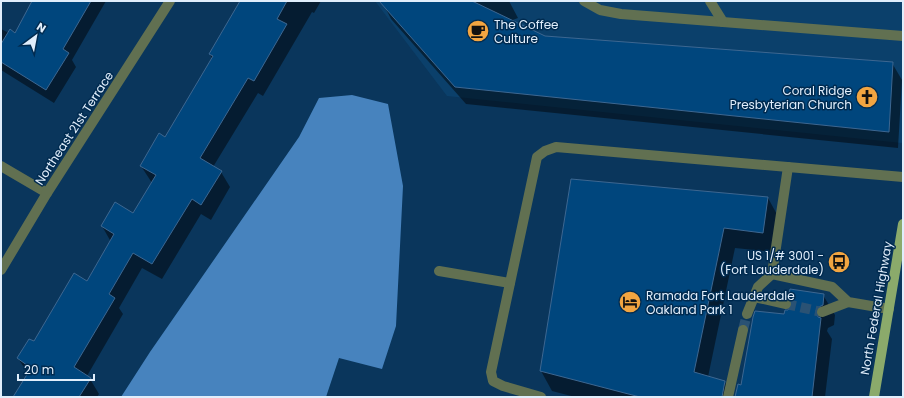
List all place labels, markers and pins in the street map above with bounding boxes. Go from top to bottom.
place label: The Coffee Culture [494,16,559,47]
cafe icon: The Coffee Culture [465,18,491,44]
place label: Coral Ridge Presbyterian Church [730,82,852,113]
church icon: Coral Ridge Presbyterian Church [854,84,880,110]
place label: US 1/# 3001 - (Fort Lauderdale) [720,247,824,278]
bus stop icon: US 1/# 3001 - (Fort Lauderdale) [826,249,852,275]
place label: Ramada Fort Lauderdale Oakland Park 1 [646,287,795,318]
hotel icon: Ramada Fort Lauderdale Oakland Park 1 [617,289,643,315]

